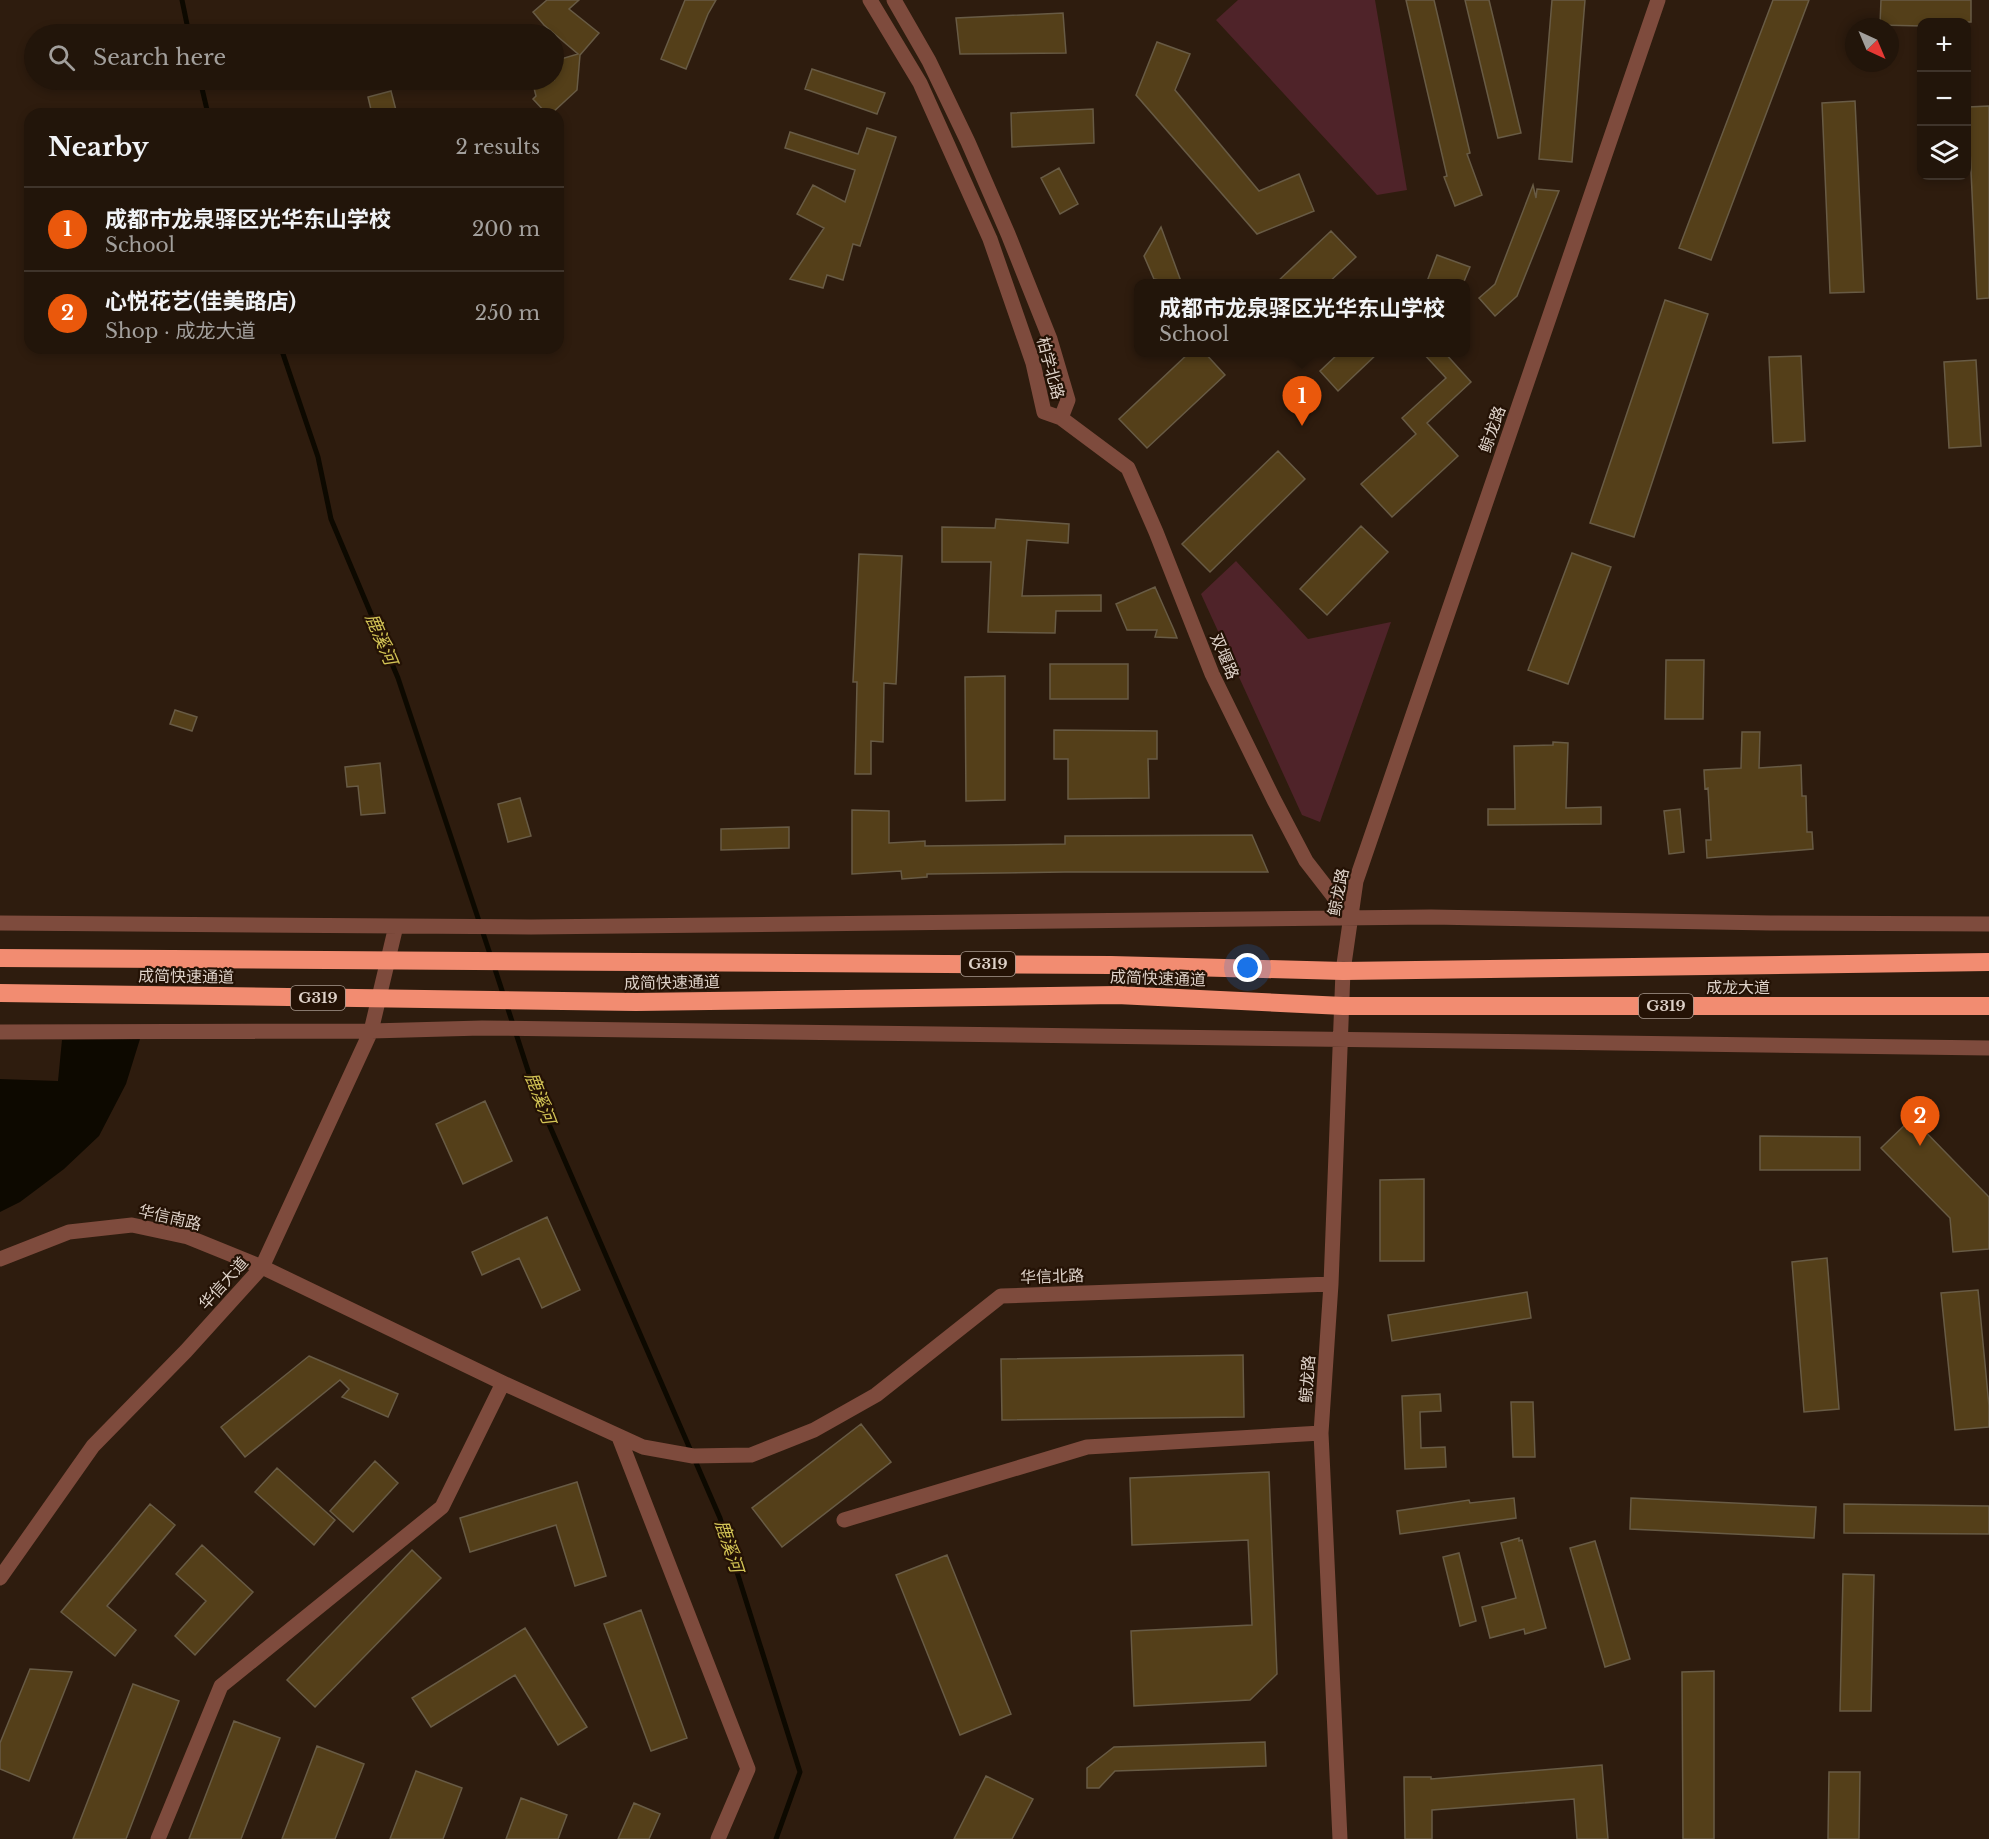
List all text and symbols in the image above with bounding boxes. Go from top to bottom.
north arrow [1845,18,1899,72]
map controls [1917,18,1971,180]
button: + [1917,18,1971,72]
search box [24,24,564,90]
icon: search [45,41,78,74]
text: Search here [93,44,226,71]
button: − [1917,72,1971,126]
button: layers [1917,126,1971,180]
text: Nearby [48,131,149,163]
text: 2 results [456,135,540,159]
text: 成都市龙泉驿区光华东山学校 [105,206,391,233]
text: 1 [63,217,72,241]
text: 200 m [472,217,540,241]
text: School [105,233,175,257]
popup [1134,279,1470,357]
text: 心悦花艺(佳美路店) [105,288,296,315]
text: 成都市龙泉驿区光华东山学校 [1159,295,1445,322]
text: 2 [61,301,74,325]
text: 250 m [475,301,540,325]
text: Shop · 成龙大道 [105,319,256,343]
text: School [1159,322,1229,346]
street label: 柏学北路 [1033,334,1069,402]
pin: 1 [1282,376,1322,426]
street label: 鲸龙路 [1475,403,1509,455]
water label: 鹿溪河 [360,610,403,671]
street label: 双堰路 [1206,630,1244,682]
street label: 鲸龙路 [1324,867,1352,917]
road number: G319 [961,952,1015,976]
your location [1233,953,1262,982]
street label: 成简快速通道 [138,965,234,987]
street label: 成简快速通道 [1110,966,1206,990]
street label: 成简快速通道 [624,971,720,993]
street label: 成龙大道 [1706,977,1770,997]
road number: G319 [291,986,345,1010]
road number: G319 [1639,994,1693,1018]
water label: 鹿溪河 [520,1069,561,1130]
pin: 2 [1900,1096,1940,1146]
street label: 华信南路 [137,1200,203,1234]
street label: 华信大道 [194,1253,252,1313]
street label: 华信北路 [1020,1265,1084,1287]
street label: 鲸龙路 [1295,1354,1319,1404]
water label: 鹿溪河 [710,1517,749,1578]

